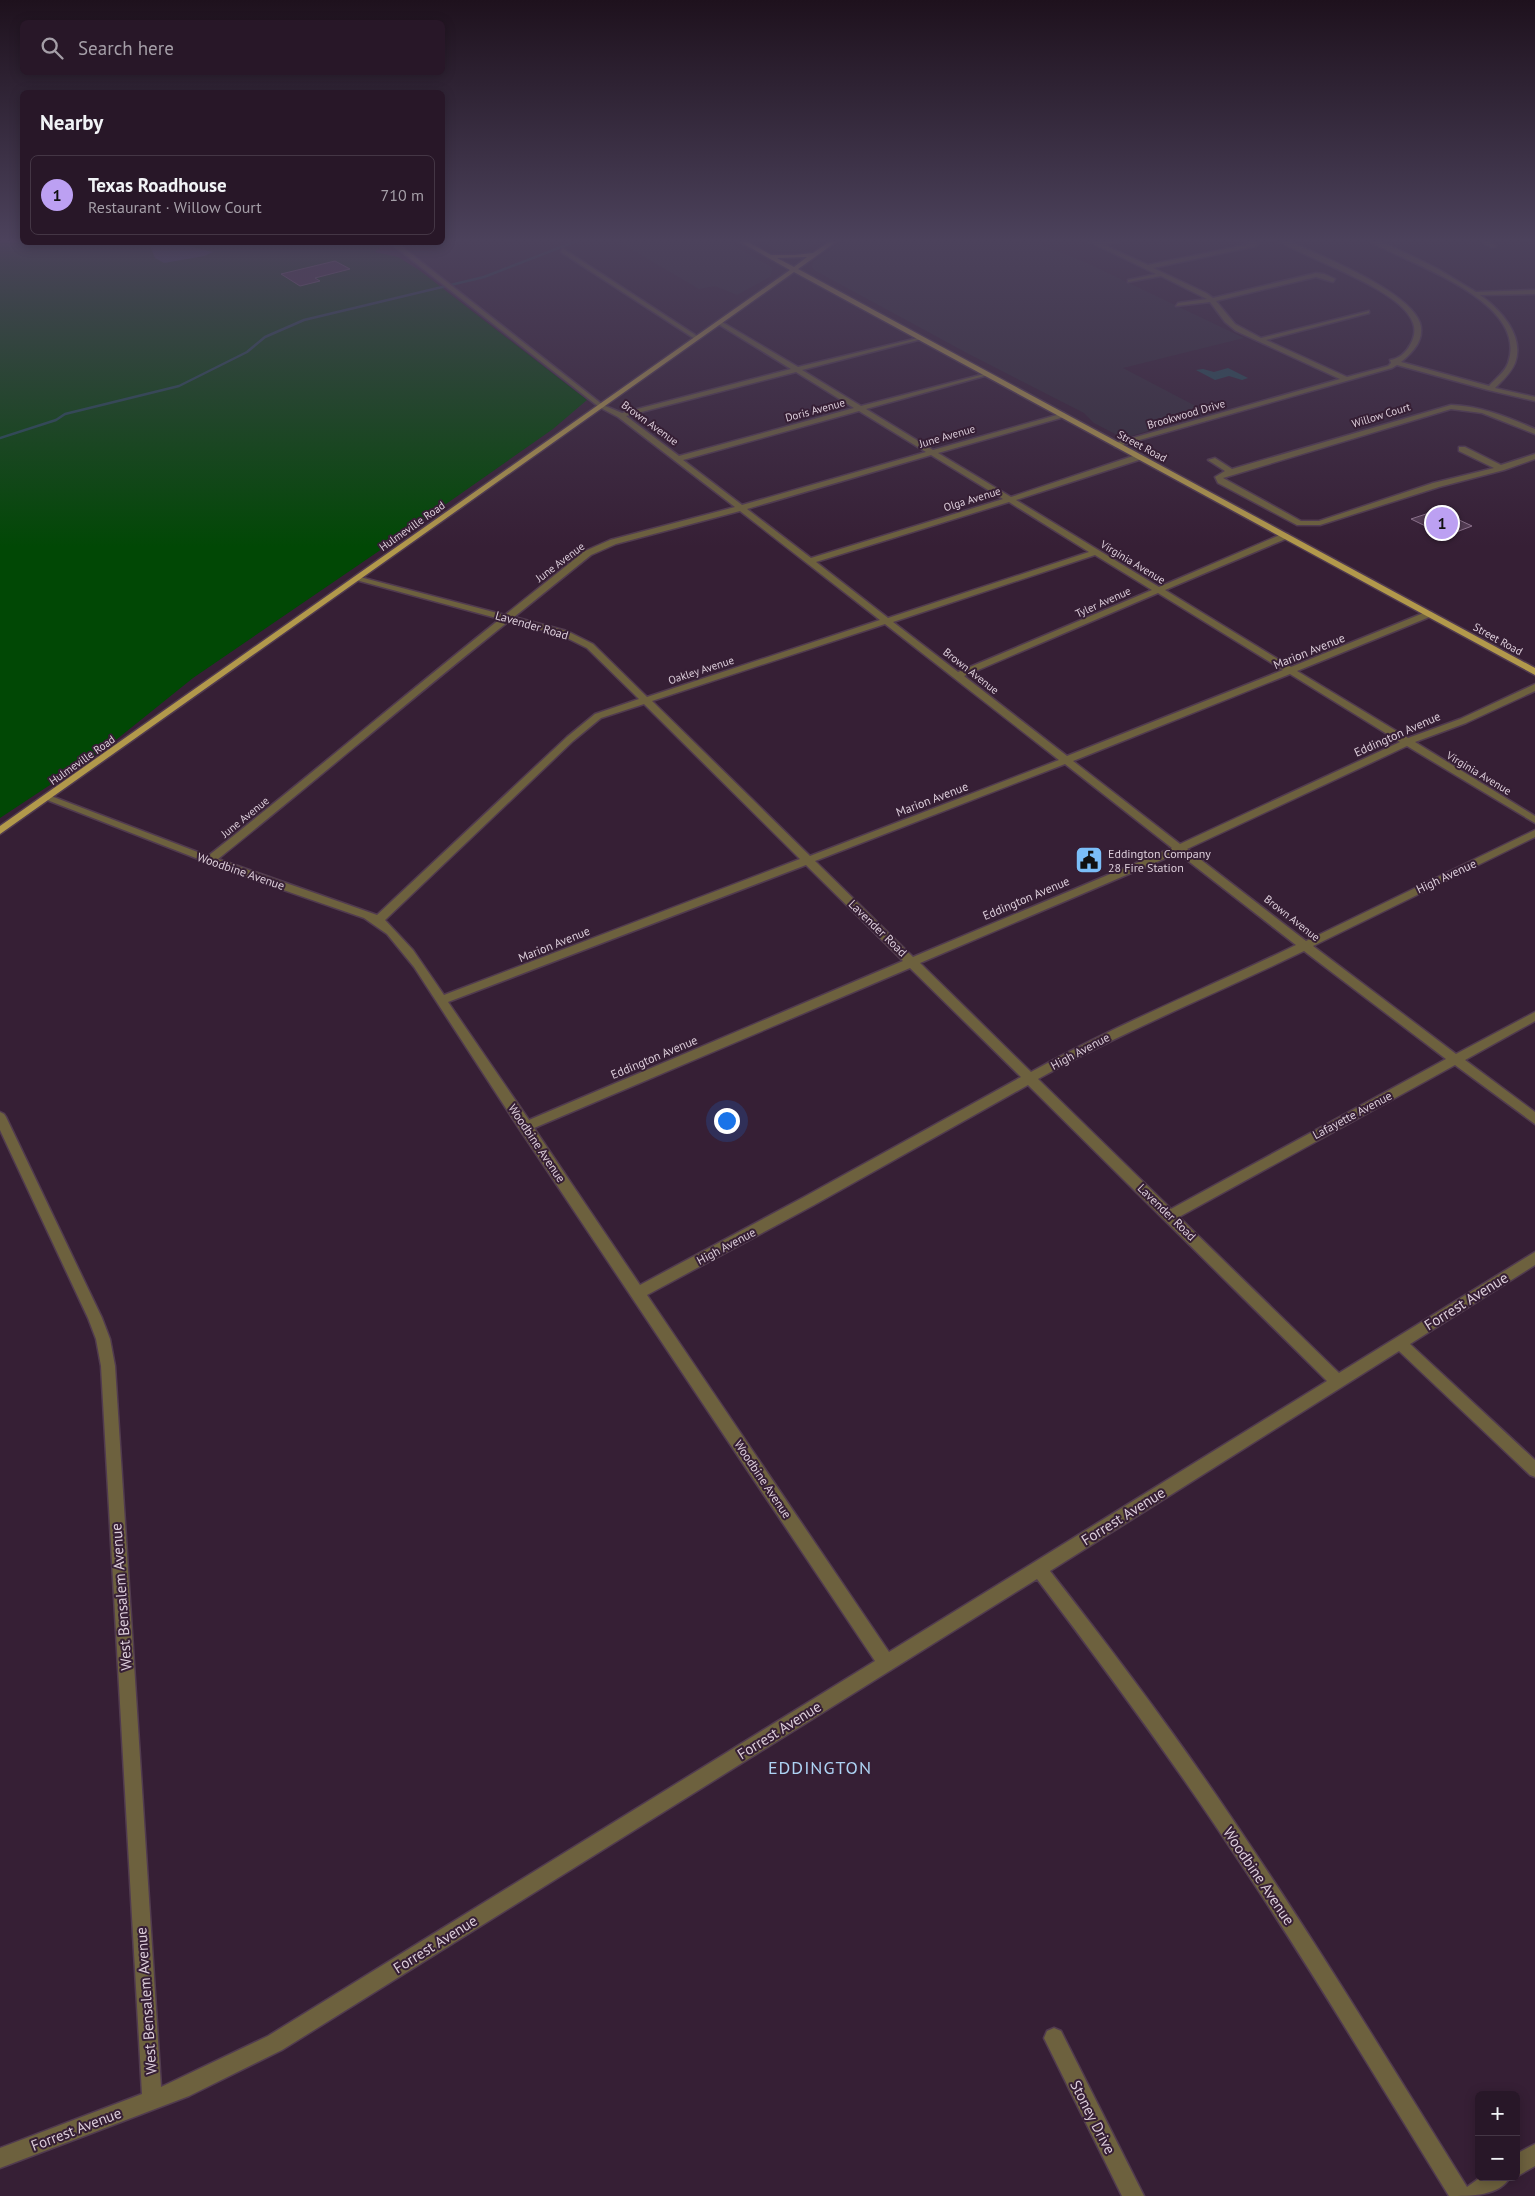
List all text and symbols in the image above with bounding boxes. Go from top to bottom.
search box [20,20,445,75]
icon: search [38,34,66,62]
text: Search here [78,36,174,60]
text: Nearby [40,109,103,136]
text: Texas Roadhouse [88,173,227,197]
text: 1 [52,185,62,205]
text: 710 m [381,185,424,205]
text: Restaurant · Willow Court [88,197,262,217]
street label: Doris Avenue [784,395,847,425]
street label: Brookwood Drive [1145,396,1227,432]
street label: Brown Avenue [619,398,682,449]
street label: Willow Court [1350,399,1412,431]
street label: June Avenue [916,421,977,451]
street label: Street Road [1115,427,1169,465]
street label: Olga Avenue [942,484,1003,514]
street label: Hulmeville Road [376,498,448,554]
pin: 1 [1426,504,1458,542]
street label: Virginia Avenue [1097,537,1168,587]
street label: June Avenue [532,539,588,586]
street label: Tyler Avenue [1073,583,1133,620]
street label: Lavender Road [494,607,570,643]
street label: Street Road [1471,620,1525,658]
street label: Marion Avenue [1271,630,1347,672]
street label: Brown Avenue [940,645,1002,697]
street label: Oakley Avenue [666,653,736,687]
street label: Eddington Avenue [1352,708,1442,760]
street label: Hulmeville Road [46,732,118,788]
street label: Virginia Avenue [1443,748,1514,798]
street label: Marion Avenue [894,778,970,820]
street label: June Avenue [217,793,272,841]
public building icon: Eddington Company 28 Fire Station [1074,845,1104,875]
place label: Eddington Company 28 Fire Station [1108,846,1211,875]
street label: Woodbine Avenue [195,849,287,893]
street label: High Avenue [1414,856,1478,896]
street label: Eddington Avenue [980,873,1072,923]
street label: Brown Avenue [1261,892,1323,944]
street label: Lavender Road [846,896,910,960]
street label: Marion Avenue [516,923,592,965]
street label: High Avenue [1048,1029,1112,1073]
street label: Eddington Avenue [608,1032,700,1082]
street label: Lafayette Avenue [1310,1088,1394,1142]
street label: Woodbine Avenue [505,1101,569,1185]
your location [714,1108,740,1134]
street label: Lavender Road [1135,1180,1199,1244]
street label: High Avenue [694,1224,758,1268]
street label: Forrest Avenue [1421,1268,1511,1334]
street label: Woodbine Avenue [731,1437,795,1521]
street label: Forrest Avenue [1078,1483,1168,1549]
street label: West Bensalem Avenue [106,1523,136,1671]
street label: Forrest Avenue [734,1697,824,1763]
district label: EDDINGTON [768,1756,872,1779]
street label: Woodbine Avenue [1219,1823,1299,1929]
street label: Forrest Avenue [390,1911,480,1977]
street label: West Bensalem Avenue [131,1927,161,2075]
street label: Stoney Drive [1066,2077,1120,2157]
map controls [1475,2091,1520,2181]
button: + [1475,2091,1520,2136]
street label: Forrest Avenue [28,2103,124,2155]
button: − [1475,2136,1520,2181]

